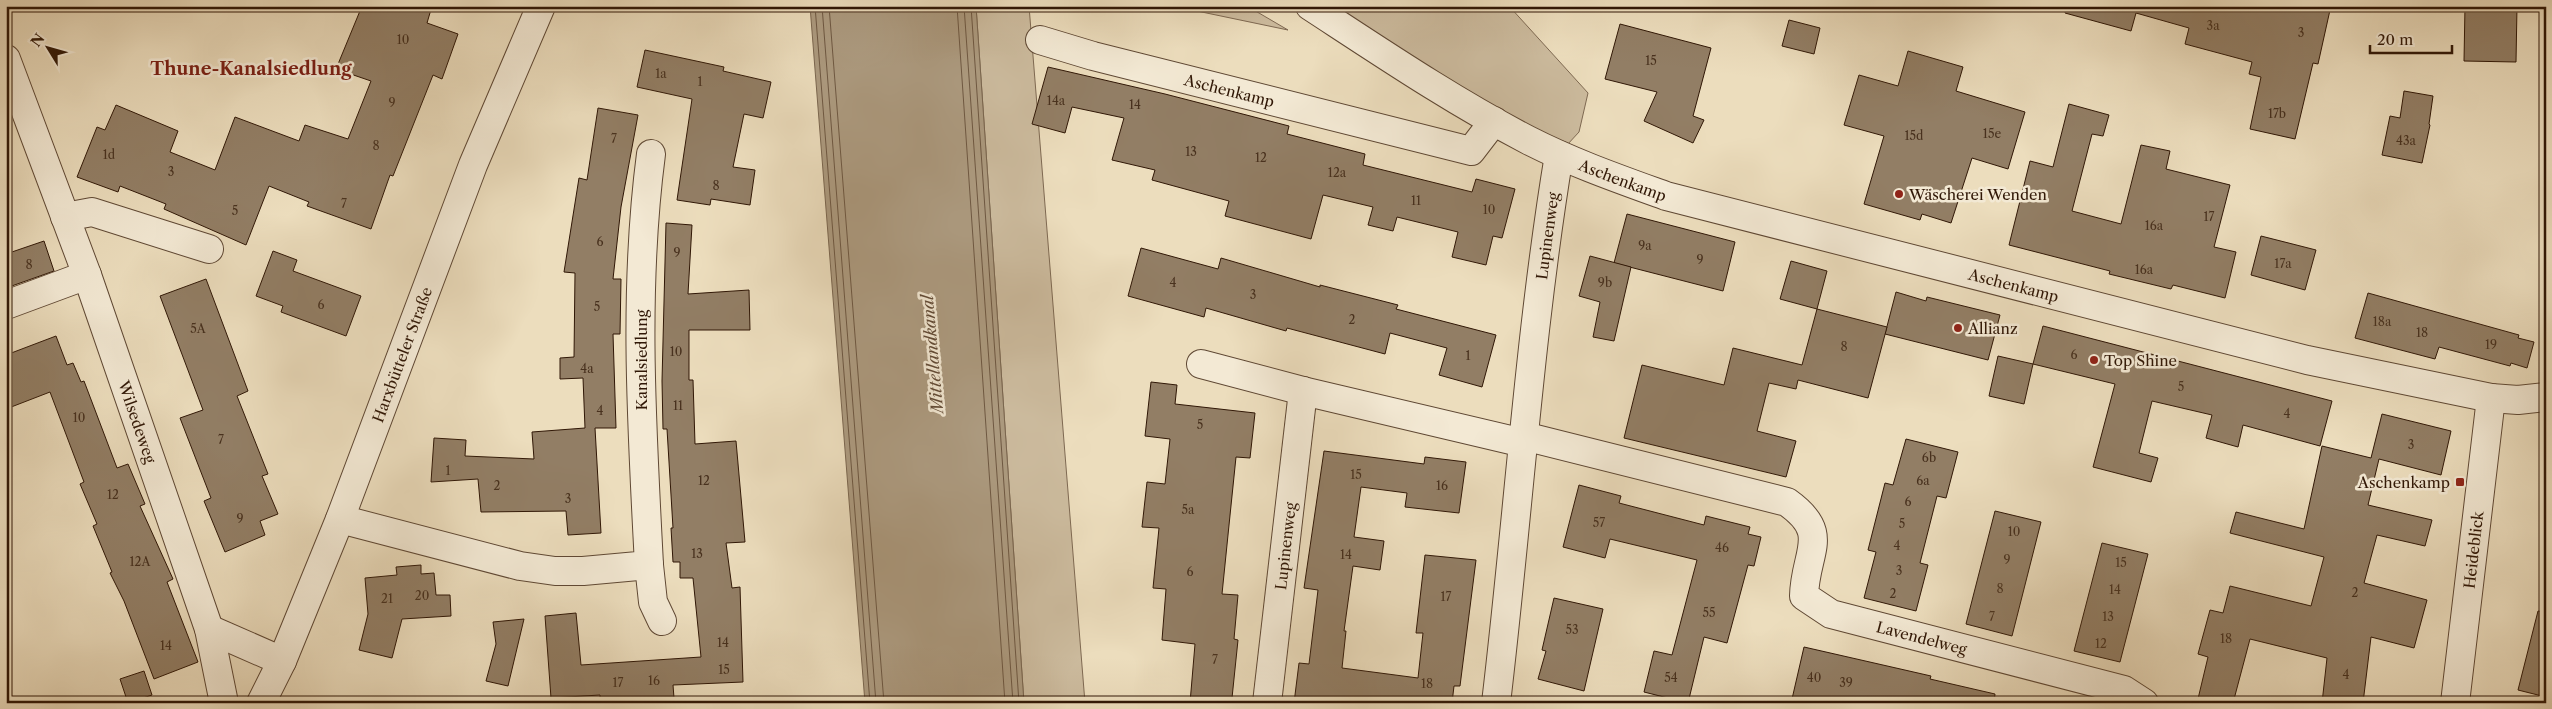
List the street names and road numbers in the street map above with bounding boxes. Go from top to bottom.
street label: Aschenkamp [1181,70,1276,111]
street label: Aschenkamp [1575,154,1669,205]
street label: Lupinenweg [1532,191,1563,281]
street label: Aschenkamp [1966,264,2061,306]
street label: Harxbütteler Straße [368,284,436,425]
street label: Kanalsiedlung [632,309,651,410]
street label: Wilsedeweg [114,377,161,466]
street label: Lupinenweg [1271,501,1300,591]
street label: Heideblick [2459,509,2487,590]
street label: Lavendelweg [1874,617,1969,658]

